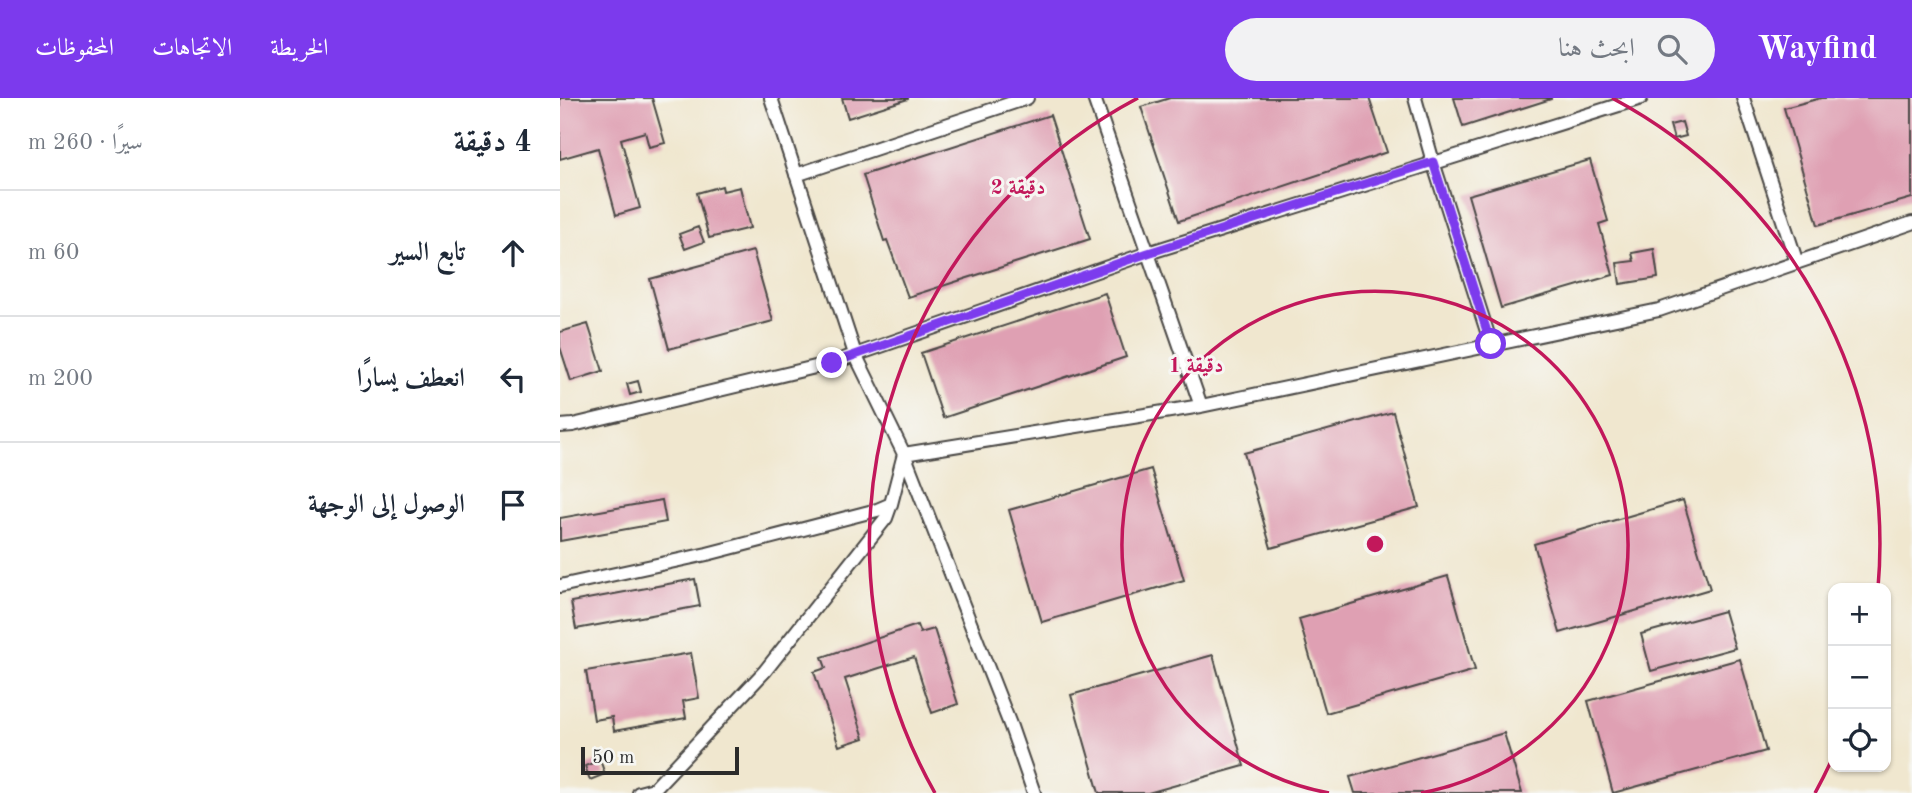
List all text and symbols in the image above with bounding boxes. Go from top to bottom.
search box [1225,18,1715,81]
icon: search [1653,30,1691,68]
text: Wayfind [1757,33,1877,66]
text: ابحث هنا [1558,36,1635,62]
text: المحفوظات [35,37,114,61]
text: الاتجاهات [152,37,232,61]
text: الخريطة [270,37,329,61]
text: 4 دقيقة [454,128,532,158]
text: سيرًا · 260 m [28,131,143,154]
text: 2 دقيقة [991,178,1045,199]
icon: ahead [494,234,532,272]
text: تابع السير [390,240,465,266]
text: 60 m [28,241,79,264]
route start [1475,328,1506,359]
route end [816,347,847,378]
text: 1 دقيقة [1169,356,1223,377]
icon: left [494,360,532,398]
text: انعطف يسارًا [357,366,465,392]
text: 200 m [28,367,93,390]
icon: arrive [494,486,532,524]
text: الوصول إلى الوجهة [308,492,465,518]
centre of rings [1363,532,1387,556]
map controls [1828,583,1891,772]
button: + [1828,583,1891,646]
button: − [1828,646,1891,709]
button: locate [1828,709,1891,772]
scale bar [581,744,738,776]
text: 50 m [592,749,634,768]

